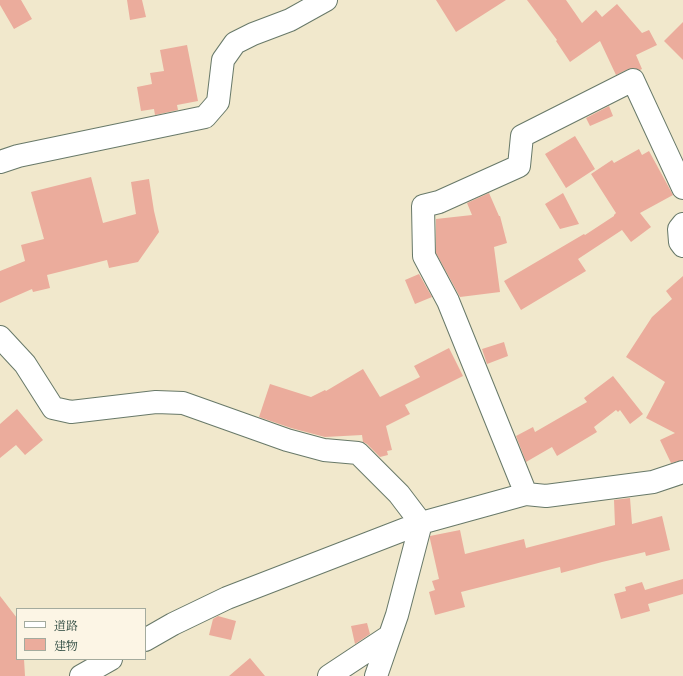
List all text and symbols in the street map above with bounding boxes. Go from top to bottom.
legend [16,608,146,660]
text: 道路 [54,619,78,633]
text: 建物 [54,639,78,653]

